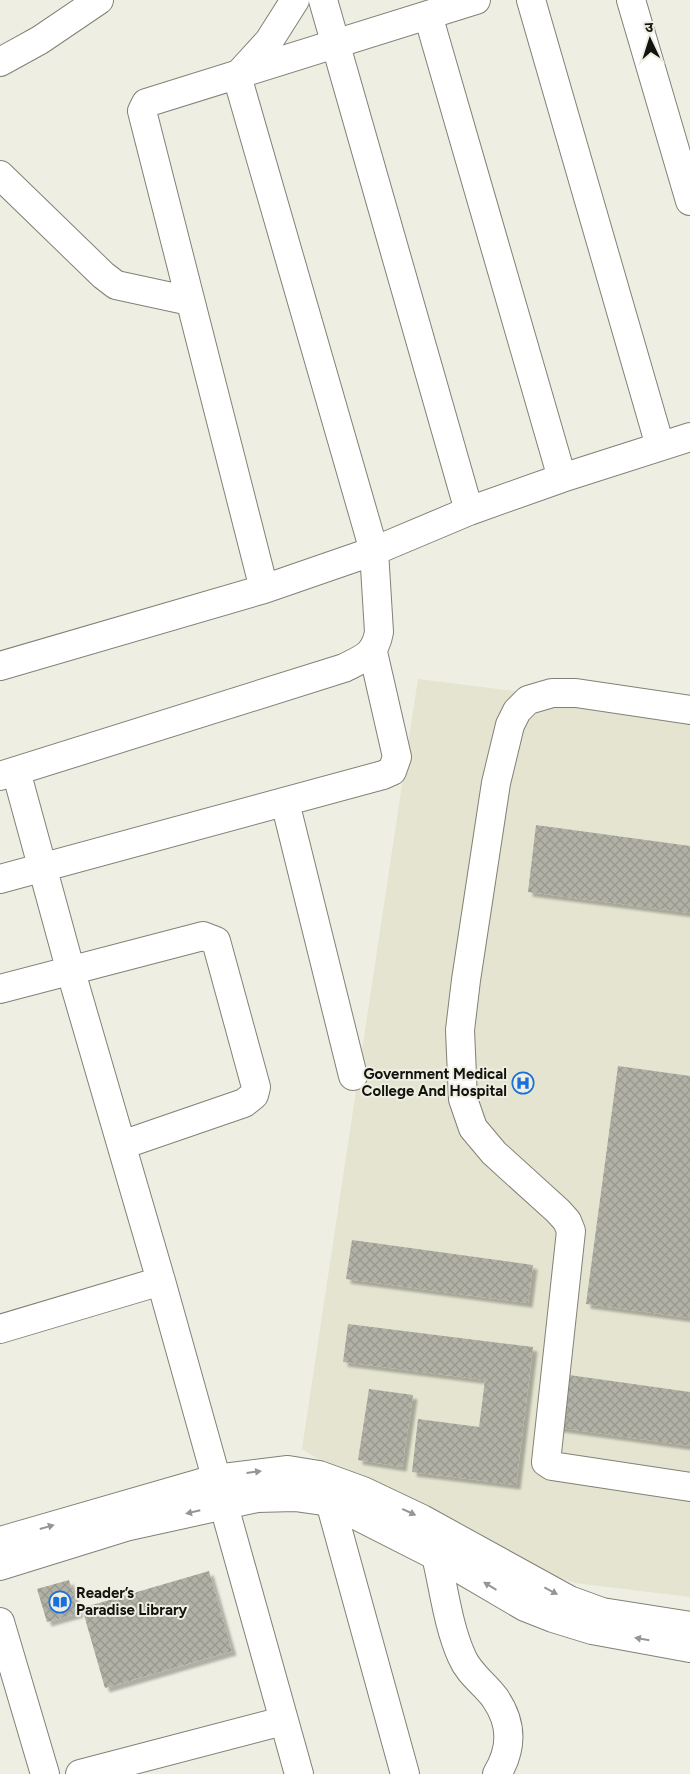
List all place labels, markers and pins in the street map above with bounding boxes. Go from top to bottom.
place label: Government Medical College And Hospital [362,1065,507,1100]
hospital icon: Government Medical College And Hospital [511,1071,535,1095]
place label: Reader’s Paradise Library [76,1584,188,1619]
library icon: Reader’s Paradise Library [48,1590,72,1614]

